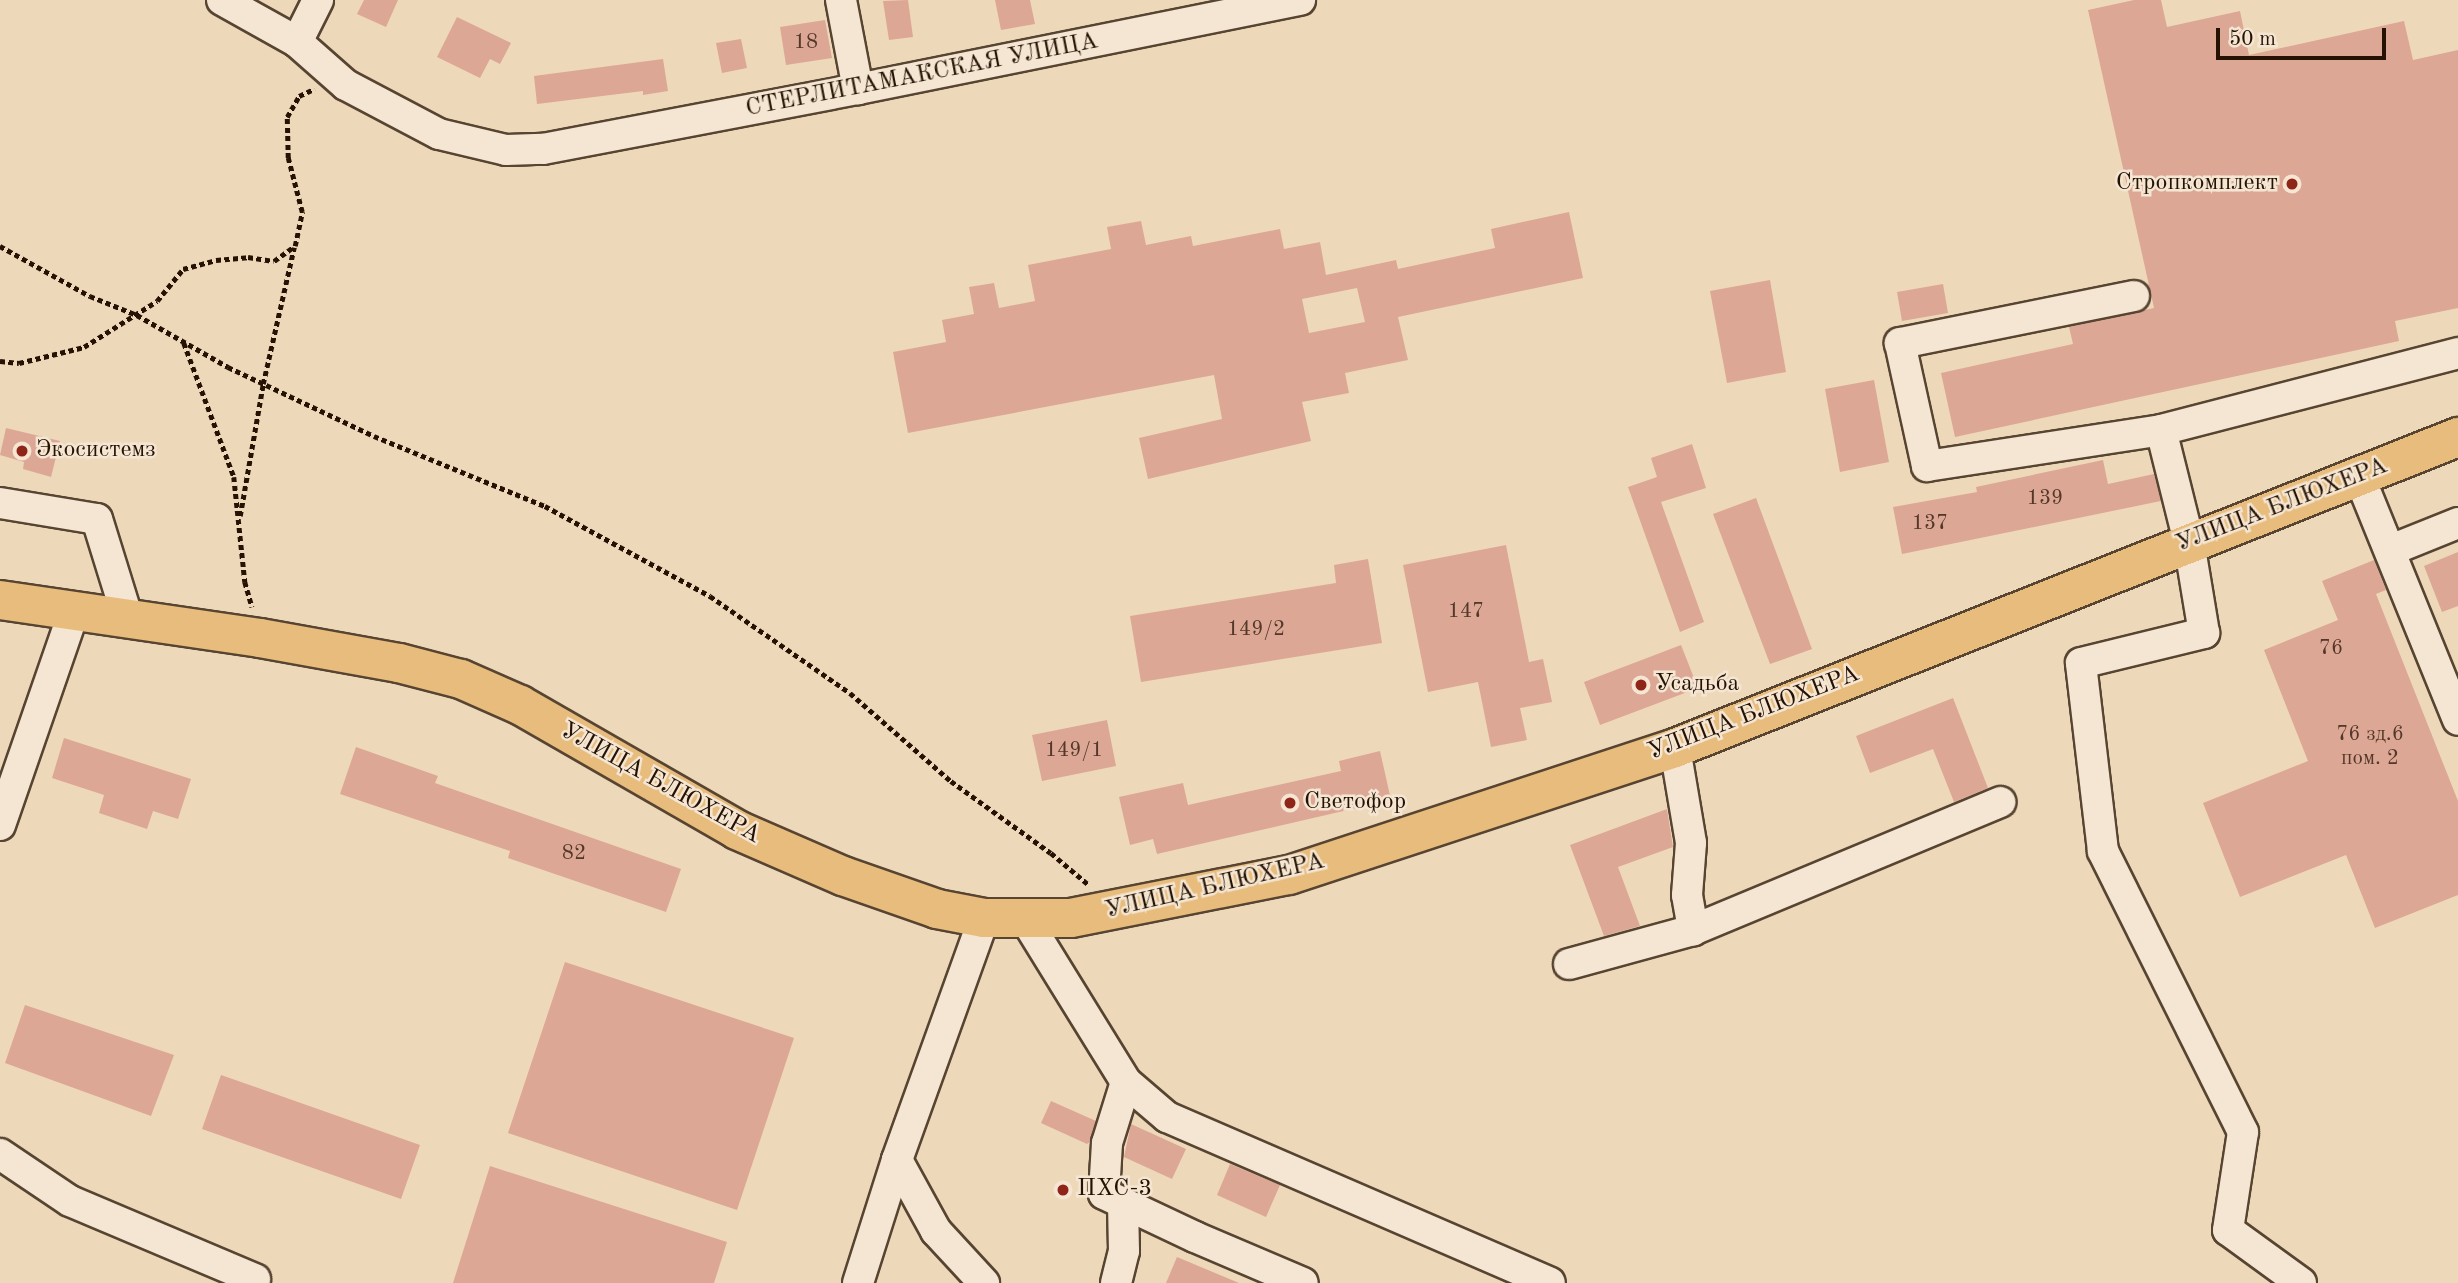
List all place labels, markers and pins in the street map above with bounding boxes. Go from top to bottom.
place label: Стропкомплект [2116,170,2278,198]
marker: Стропкомплект [2284,176,2300,192]
place label: Экосистемз [36,437,156,465]
marker: Экосистемз [14,443,30,459]
place label: Усадьба [1655,671,1739,699]
marker: Усадьба [1633,677,1649,693]
place label: Светофор [1304,789,1406,817]
marker: Светофор [1282,795,1298,811]
place label: ПХС-3 [1077,1176,1152,1204]
marker: ПХС-3 [1055,1182,1071,1198]

